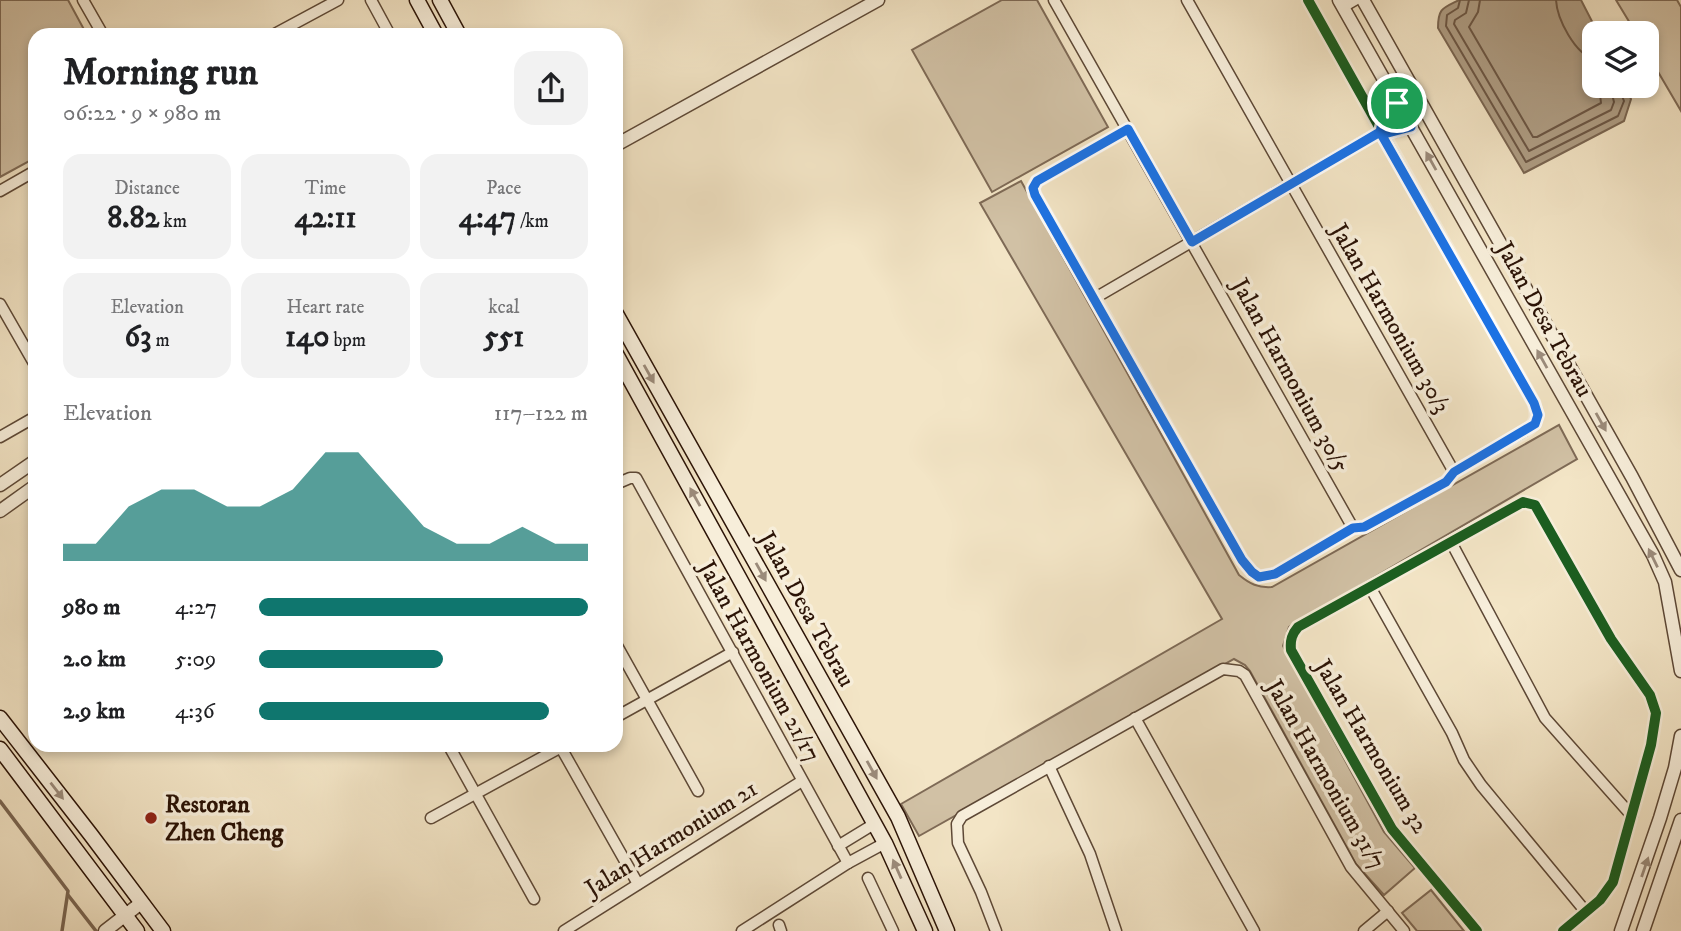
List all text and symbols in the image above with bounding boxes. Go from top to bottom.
map controls [1582,21,1659,98]
button: layers [1582,21,1659,98]
text: Morning run [63,49,258,97]
button: share [514,51,588,125]
pin [1367,73,1427,133]
icon: arrive [1378,84,1416,122]
text: 06:22 · 9 × 980 m [63,99,221,128]
one-way arrow [1425,151,1437,171]
text: Distance [114,177,180,200]
text: Time [305,177,346,200]
text: Pace [486,177,521,200]
text: 8.82 [107,200,159,237]
text: 42:11 [295,200,356,237]
text: 4:47 [459,200,516,237]
text: km [159,210,187,233]
text: /km [516,210,549,233]
street label: Jalan Harmonium 30/3 [1323,217,1457,419]
street label: Jalan Desa Tebrau [1488,235,1599,402]
street label: Jalan Harmonium 30/5 [1223,272,1356,478]
text: Elevation [110,296,184,319]
text: Heart rate [287,296,364,319]
text: kcal [488,296,519,319]
text: 63 [125,319,151,356]
text: 140 [285,319,329,356]
text: 551 [483,319,524,356]
text: m [151,329,170,352]
text: bpm [329,329,366,352]
one-way arrow [1536,350,1548,369]
one-way arrow [643,364,655,383]
text: Elevation [63,399,152,428]
text: 117–122 m [494,399,588,428]
one-way arrow [1595,412,1607,432]
one-way arrow [689,486,701,506]
street label: Jalan Desa Tebrau [750,525,861,692]
one-way arrow [1648,548,1659,568]
street label: Jalan Harmonium 21/17 [690,554,827,767]
one-way arrow [755,562,767,582]
text: 980 m [63,593,121,622]
text: 4:27 [175,593,217,622]
text: 2.0 km [63,645,126,674]
text: 5:09 [175,645,216,674]
street label: Jalan Harmonium 32 [1306,652,1435,839]
street label: Jalan Harmonium 31/7 [1258,673,1392,875]
text: 2.9 km [63,697,125,726]
text: 4:36 [175,697,215,726]
one-way arrow [866,761,878,780]
street label: Jalan Harmonium 21 [578,774,763,905]
one-way arrow [50,782,65,800]
place label: Restoran Zhen Cheng [165,790,284,848]
marker: Restoran Zhen Cheng [143,810,159,826]
one-way arrow [1640,856,1651,877]
one-way arrow [891,858,902,879]

